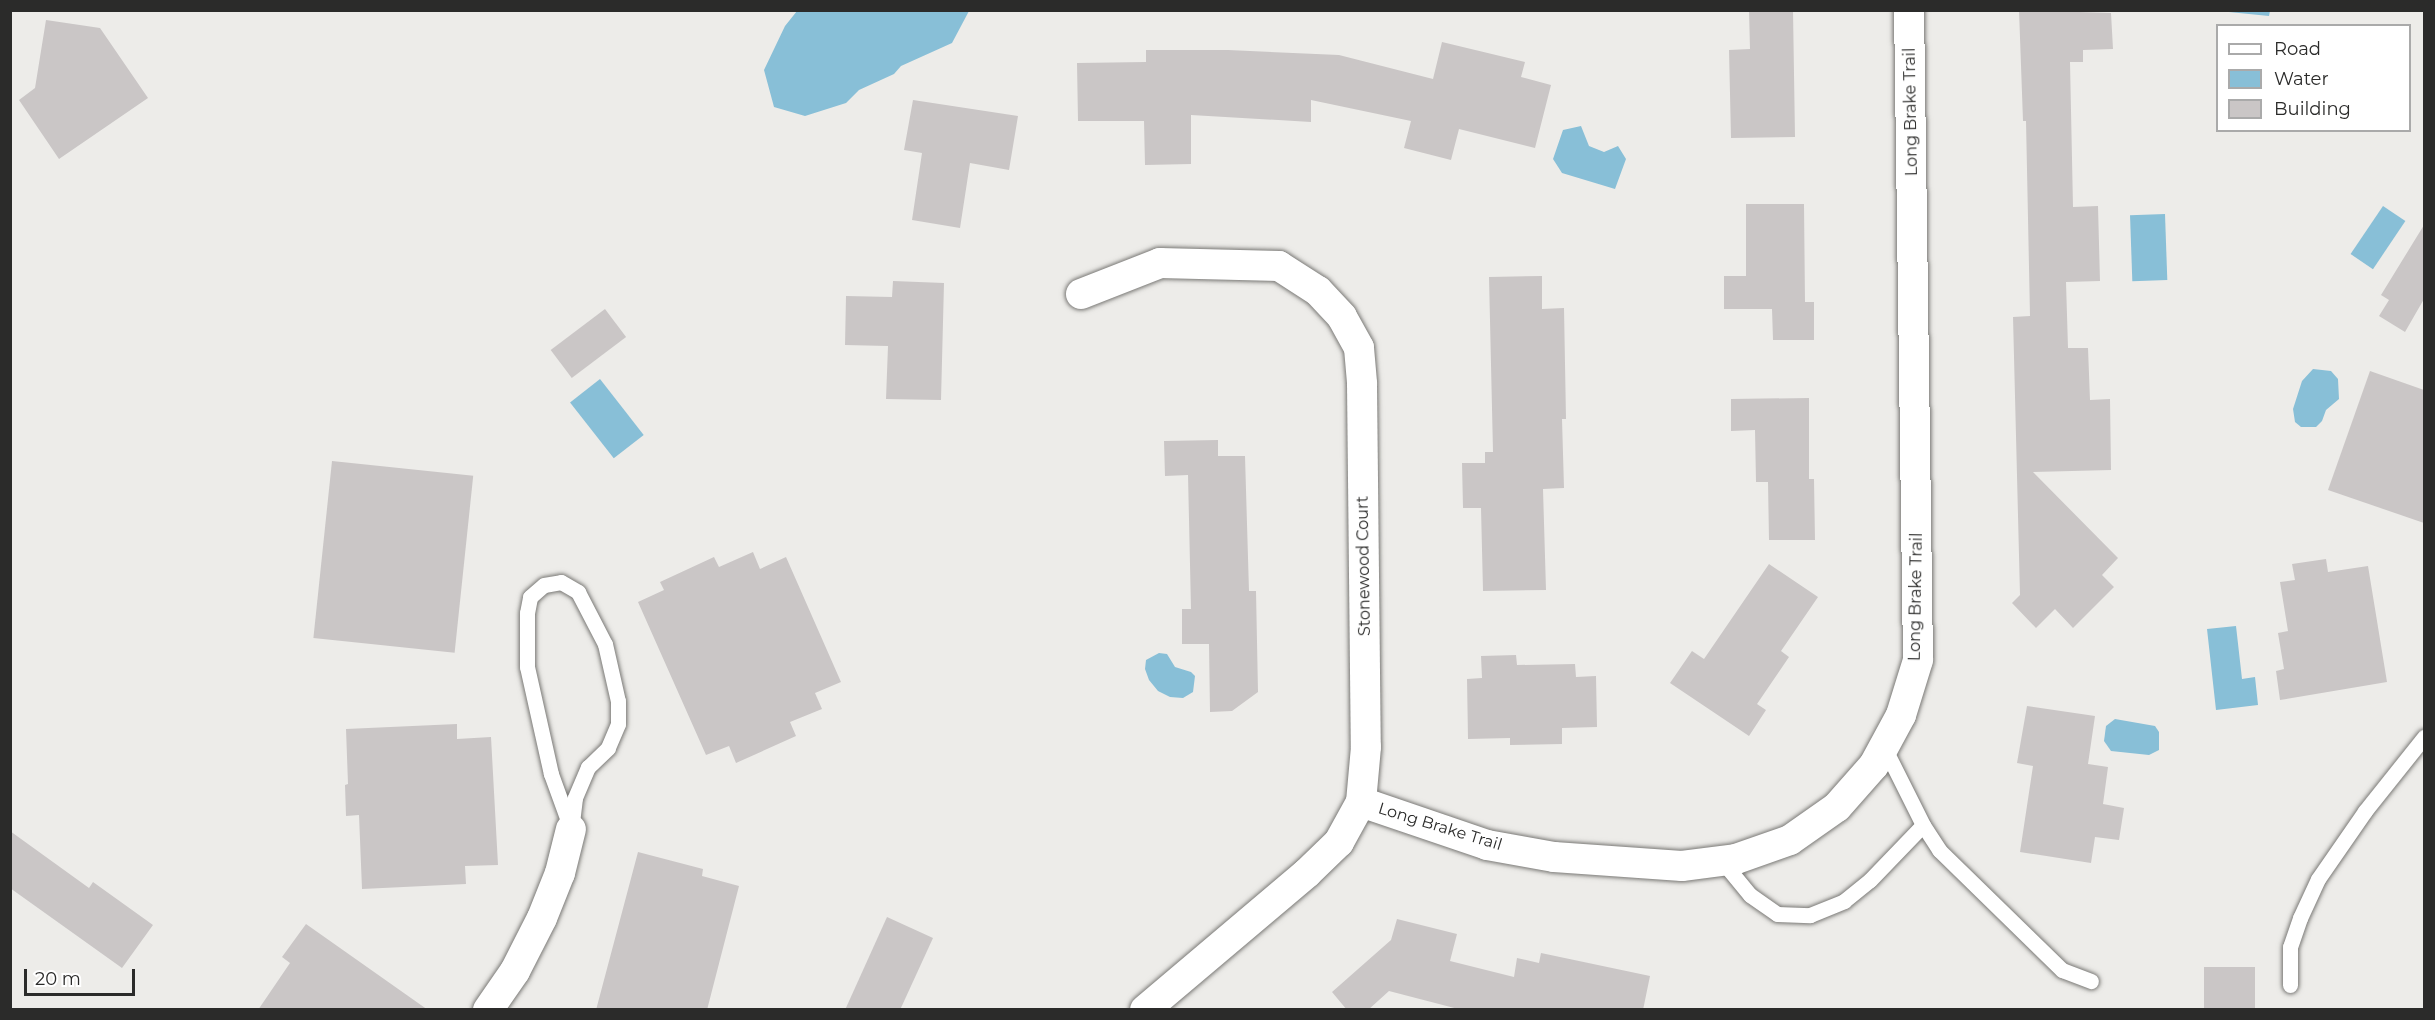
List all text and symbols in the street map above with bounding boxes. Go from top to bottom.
legend [2216,24,2411,132]
text: Road [2274,38,2321,60]
street label: Long Brake Trail [1900,48,1922,176]
text: Water [2274,68,2329,90]
text: Building [2274,98,2351,120]
street label: Stonewood Court [1353,496,1375,636]
street label: Long Brake Trail [1905,533,1927,661]
street label: Long Brake Trail [1376,799,1504,855]
scale bar [27,957,138,995]
text: 20 m [35,968,81,990]

